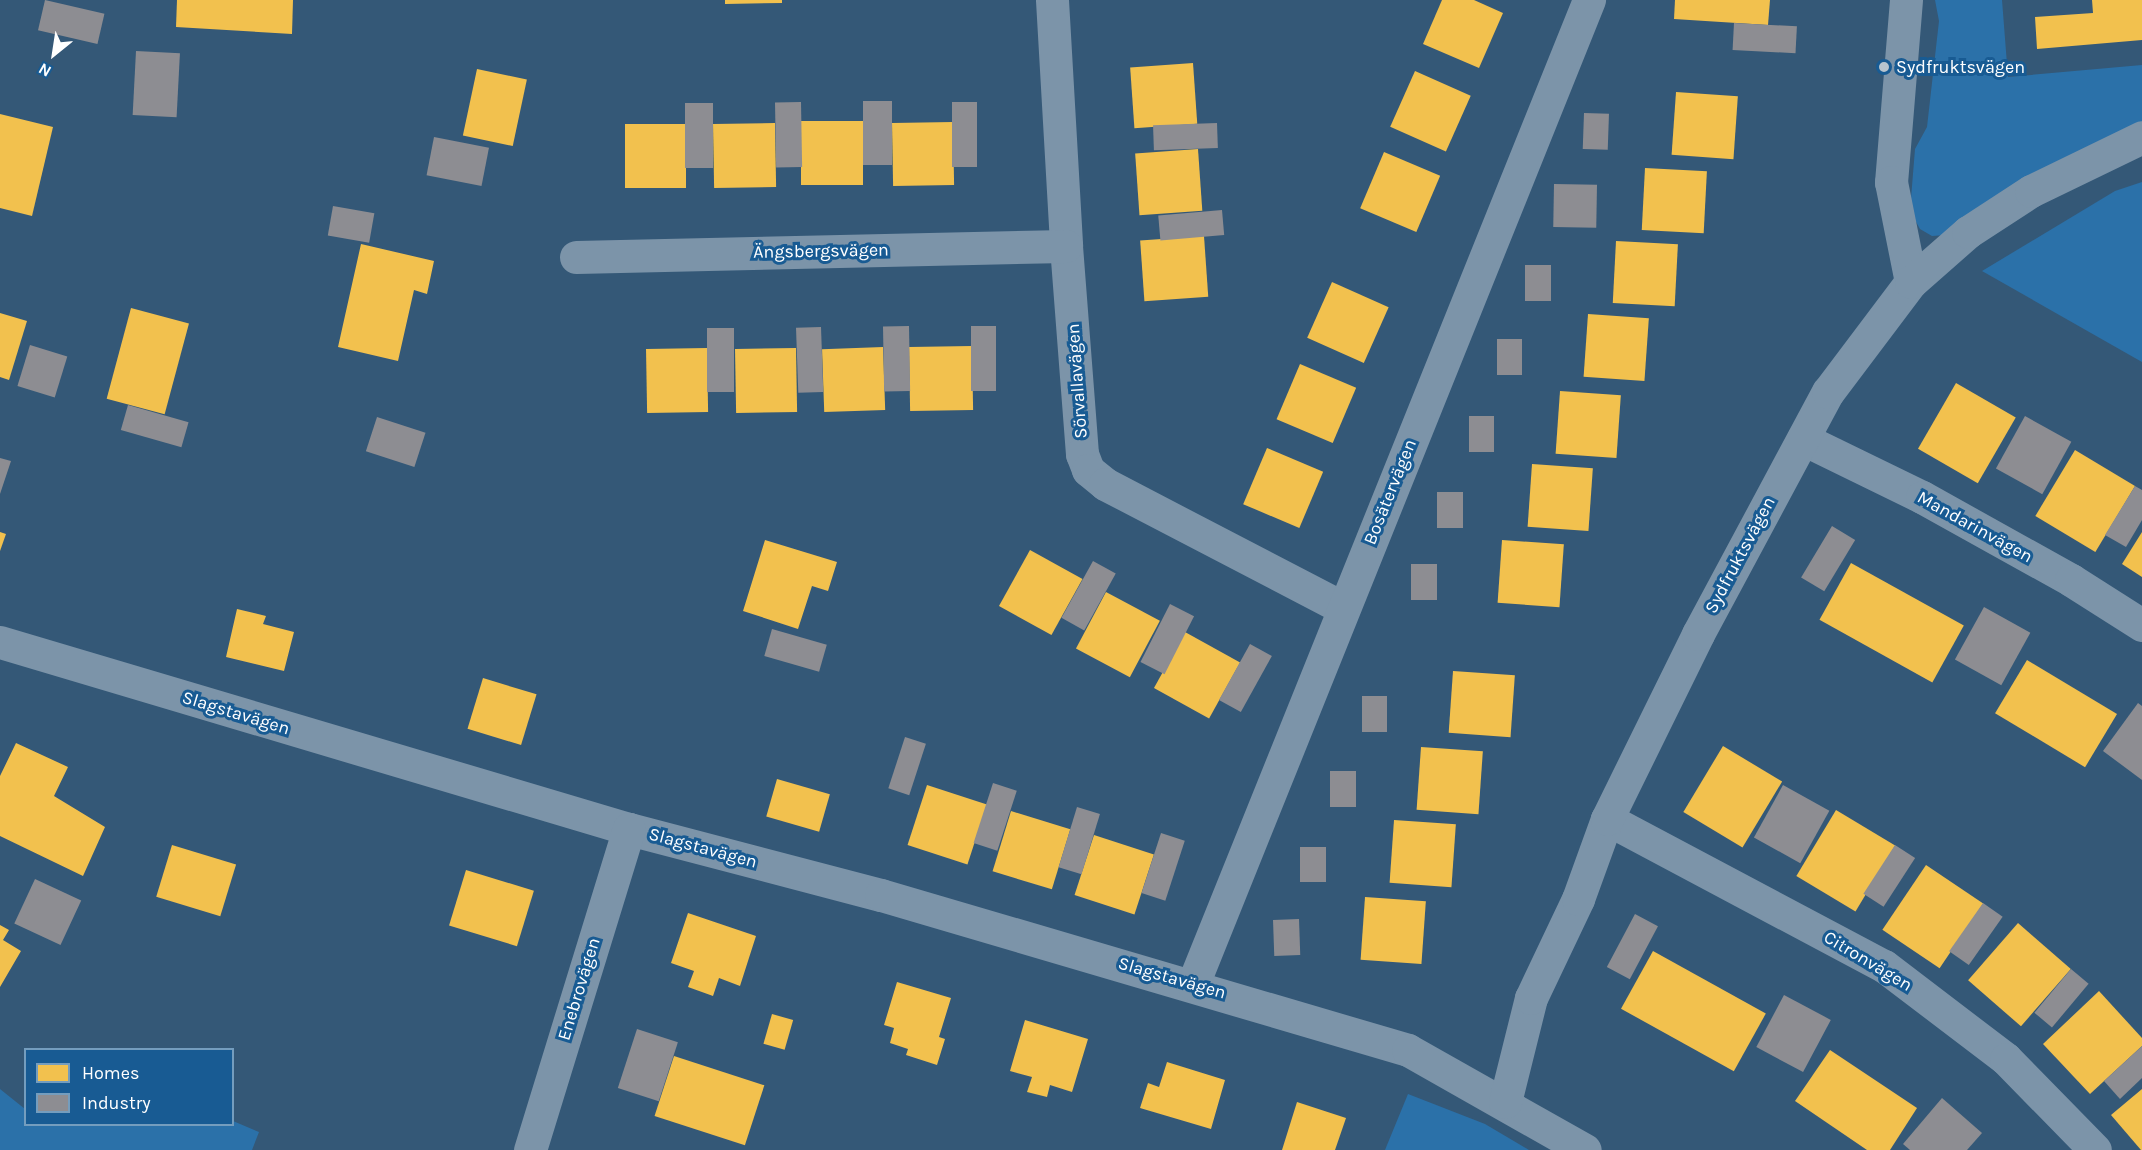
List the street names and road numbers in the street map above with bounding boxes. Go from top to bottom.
street label: Ängsbergsvägen [753,239,889,263]
street label: Sörvallavägen [1062,323,1092,439]
street label: Bosätervägen [1359,436,1421,548]
street label: Mandarinvägen [1914,486,2036,568]
street label: Sydfruktsvägen [1700,493,1780,617]
street label: Slagstavägen [180,686,292,740]
street label: Slagstavägen [646,823,760,873]
street label: Citronvägen [1820,926,1916,996]
street label: Enebrovägen [553,935,605,1043]
street label: Slagstavägen [1116,952,1228,1004]

